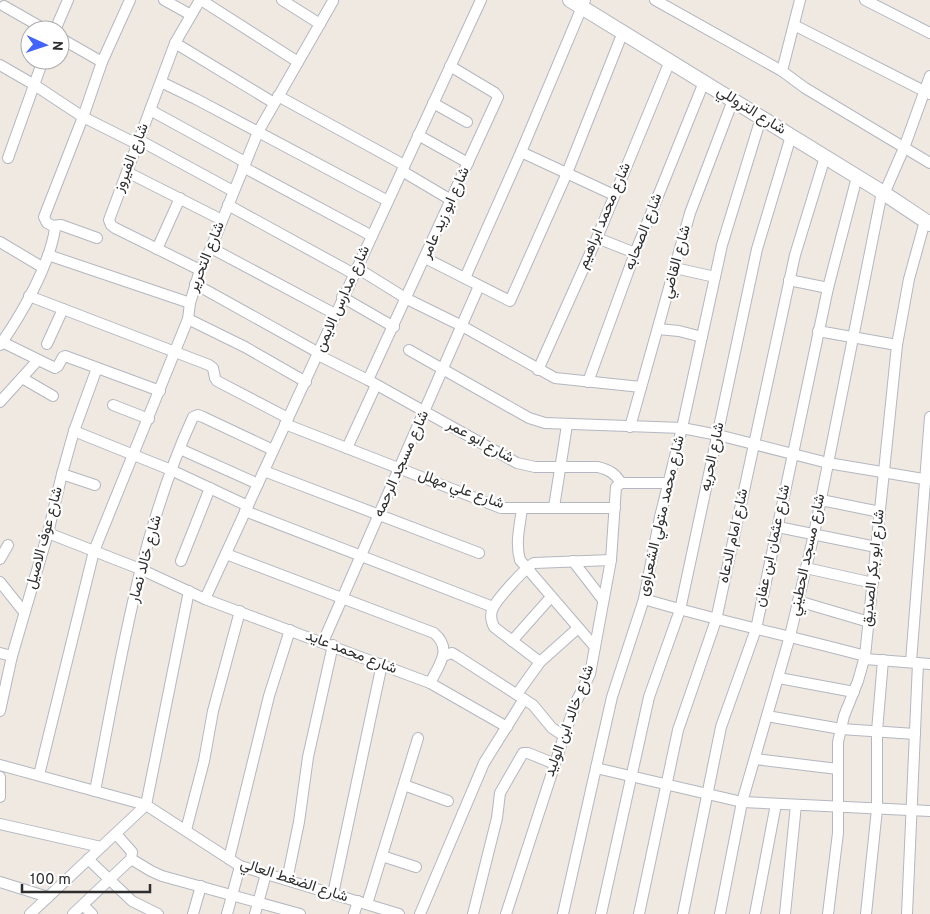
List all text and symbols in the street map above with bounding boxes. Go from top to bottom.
north arrow [20,20,70,70]
text: N [48,40,65,51]
street label: شارع التروللي [712,82,789,141]
street label: شارع الفيروز [110,121,154,196]
street label: شارع محمد ابراهيم [574,160,636,272]
street label: شارع ابو زيد عامر [417,164,475,263]
street label: شارع الصحابه [621,191,667,273]
street label: شارع التحرير [184,219,230,296]
street label: شارع القاضي [658,223,698,301]
street label: شارع مدارس الايمن [311,243,375,355]
street label: شارع مسجد الرحمه [370,407,434,520]
street label: شارع ابو عمر [442,415,517,468]
street label: شارع الحريه [696,421,730,493]
street label: شارع محمد متولي الشعراوى [634,434,692,599]
street label: شارع علي مهلل [415,466,507,516]
street label: شارع عثمان ابن عفان [751,483,795,609]
street label: شارع عوف الاصيل [22,485,68,591]
street label: شارع امام الدعاه [715,487,753,585]
street label: شارع مسجد الحطيني [786,492,832,618]
street label: شارع ابو بكر الصديق [858,508,890,628]
street label: شارع خالد نصار [125,513,167,606]
street label: شارع محمد عايد [303,627,400,679]
street label: شارع خالد ابن الوليد [541,662,599,780]
street label: شارع الضغط العالي [237,855,351,909]
scale bar [22,862,150,894]
text: 100 m [30,871,71,890]

